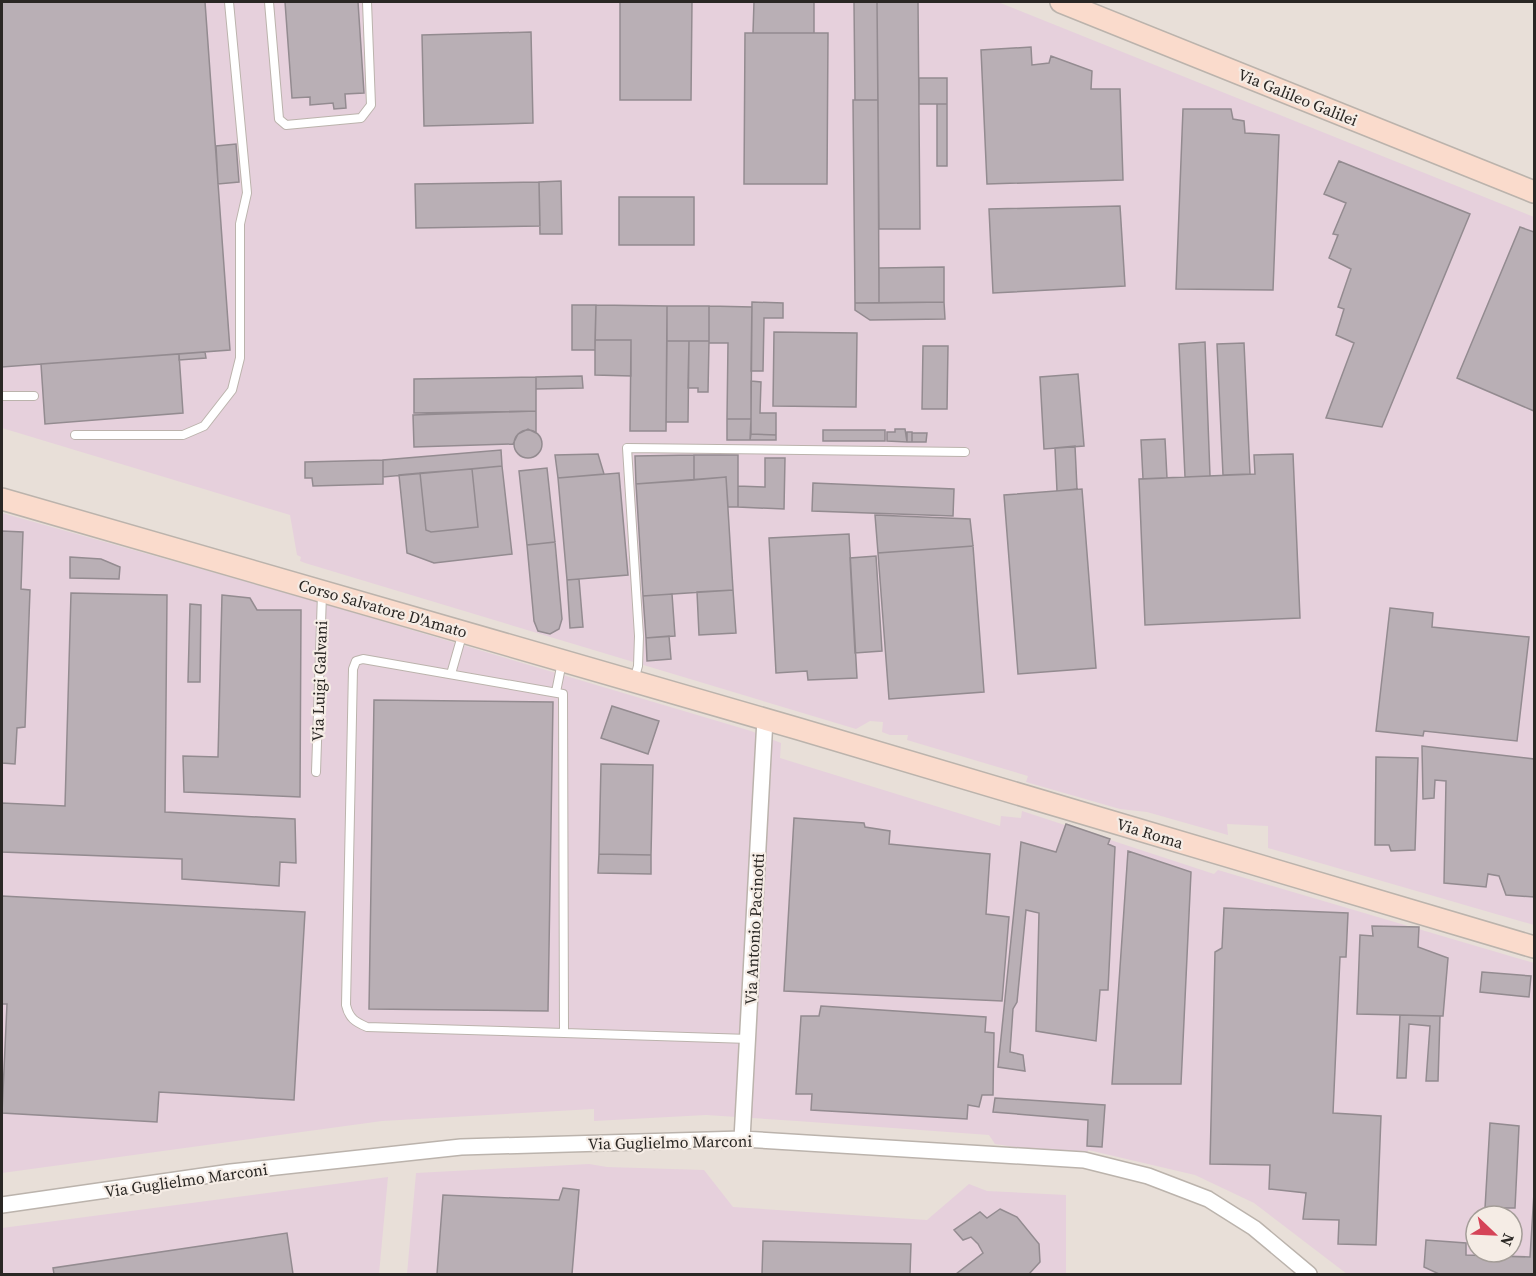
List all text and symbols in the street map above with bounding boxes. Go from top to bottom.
street label: Via Galileo Galilei [1235,63,1361,131]
street label: Corso Salvatore D'Amato [296,573,470,643]
street label: Via Luigi Galvani [306,620,332,742]
street label: Via Roma [1114,812,1187,854]
street label: Via Antonio Pacinotti [739,852,769,1005]
street label: Via Guglielmo Marconi [588,1130,753,1154]
street label: Via Guglielmo Marconi [103,1158,269,1202]
north arrow [1464,1204,1524,1264]
text: N [1495,1230,1520,1250]

